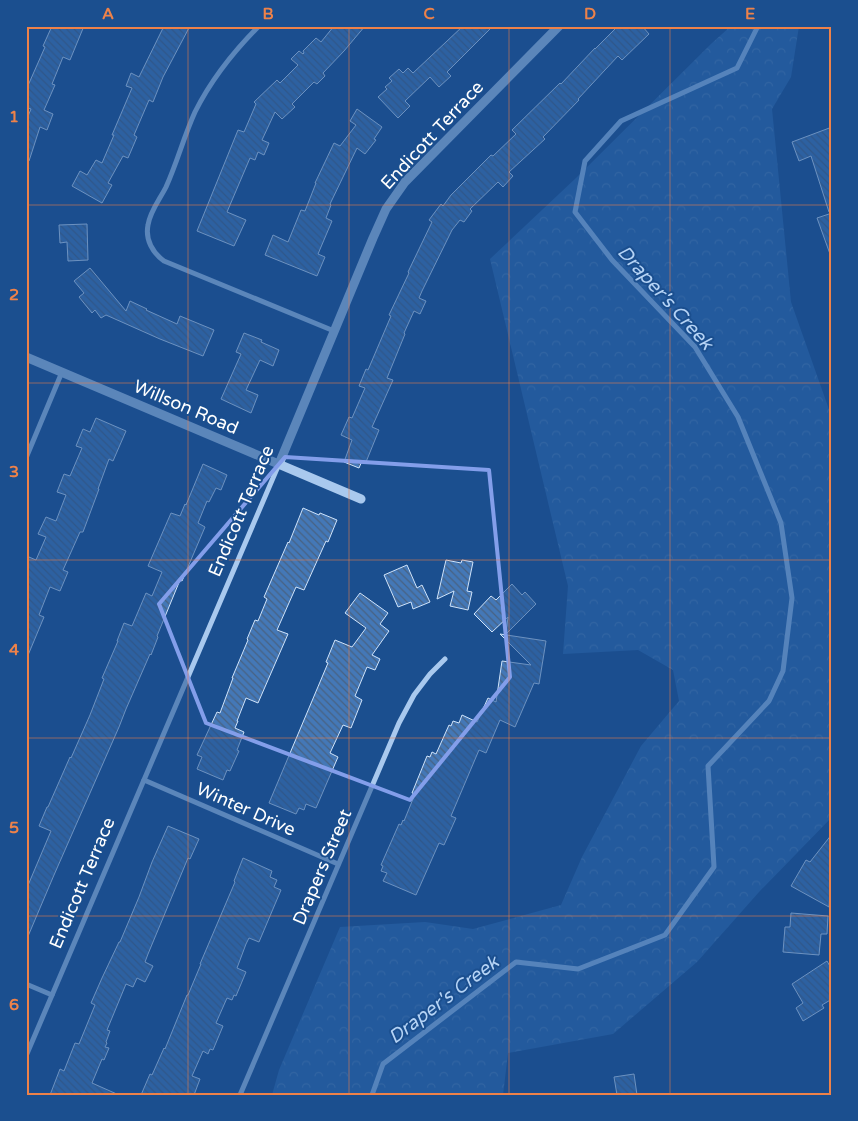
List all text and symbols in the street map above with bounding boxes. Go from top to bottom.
text: A [102,4,114,24]
text: B [262,4,274,24]
text: C [423,4,435,24]
text: D [584,4,596,24]
text: E [745,4,755,24]
street label: Endicott Terrace [376,76,488,194]
text: 1 [9,107,19,127]
water label: Draper's Creek [613,241,719,355]
text: 2 [9,285,19,305]
street label: Willson Road [130,375,242,439]
street label: Endicott Terrace [203,442,279,580]
text: 3 [9,462,19,482]
text: 4 [9,640,19,660]
street label: Winter Drive [193,777,299,841]
street label: Drapers Street [288,806,356,928]
street label: Endicott Terrace [44,814,120,952]
text: 5 [9,818,19,838]
water label: Draper's Creek [384,950,504,1048]
text: 6 [9,995,19,1015]

